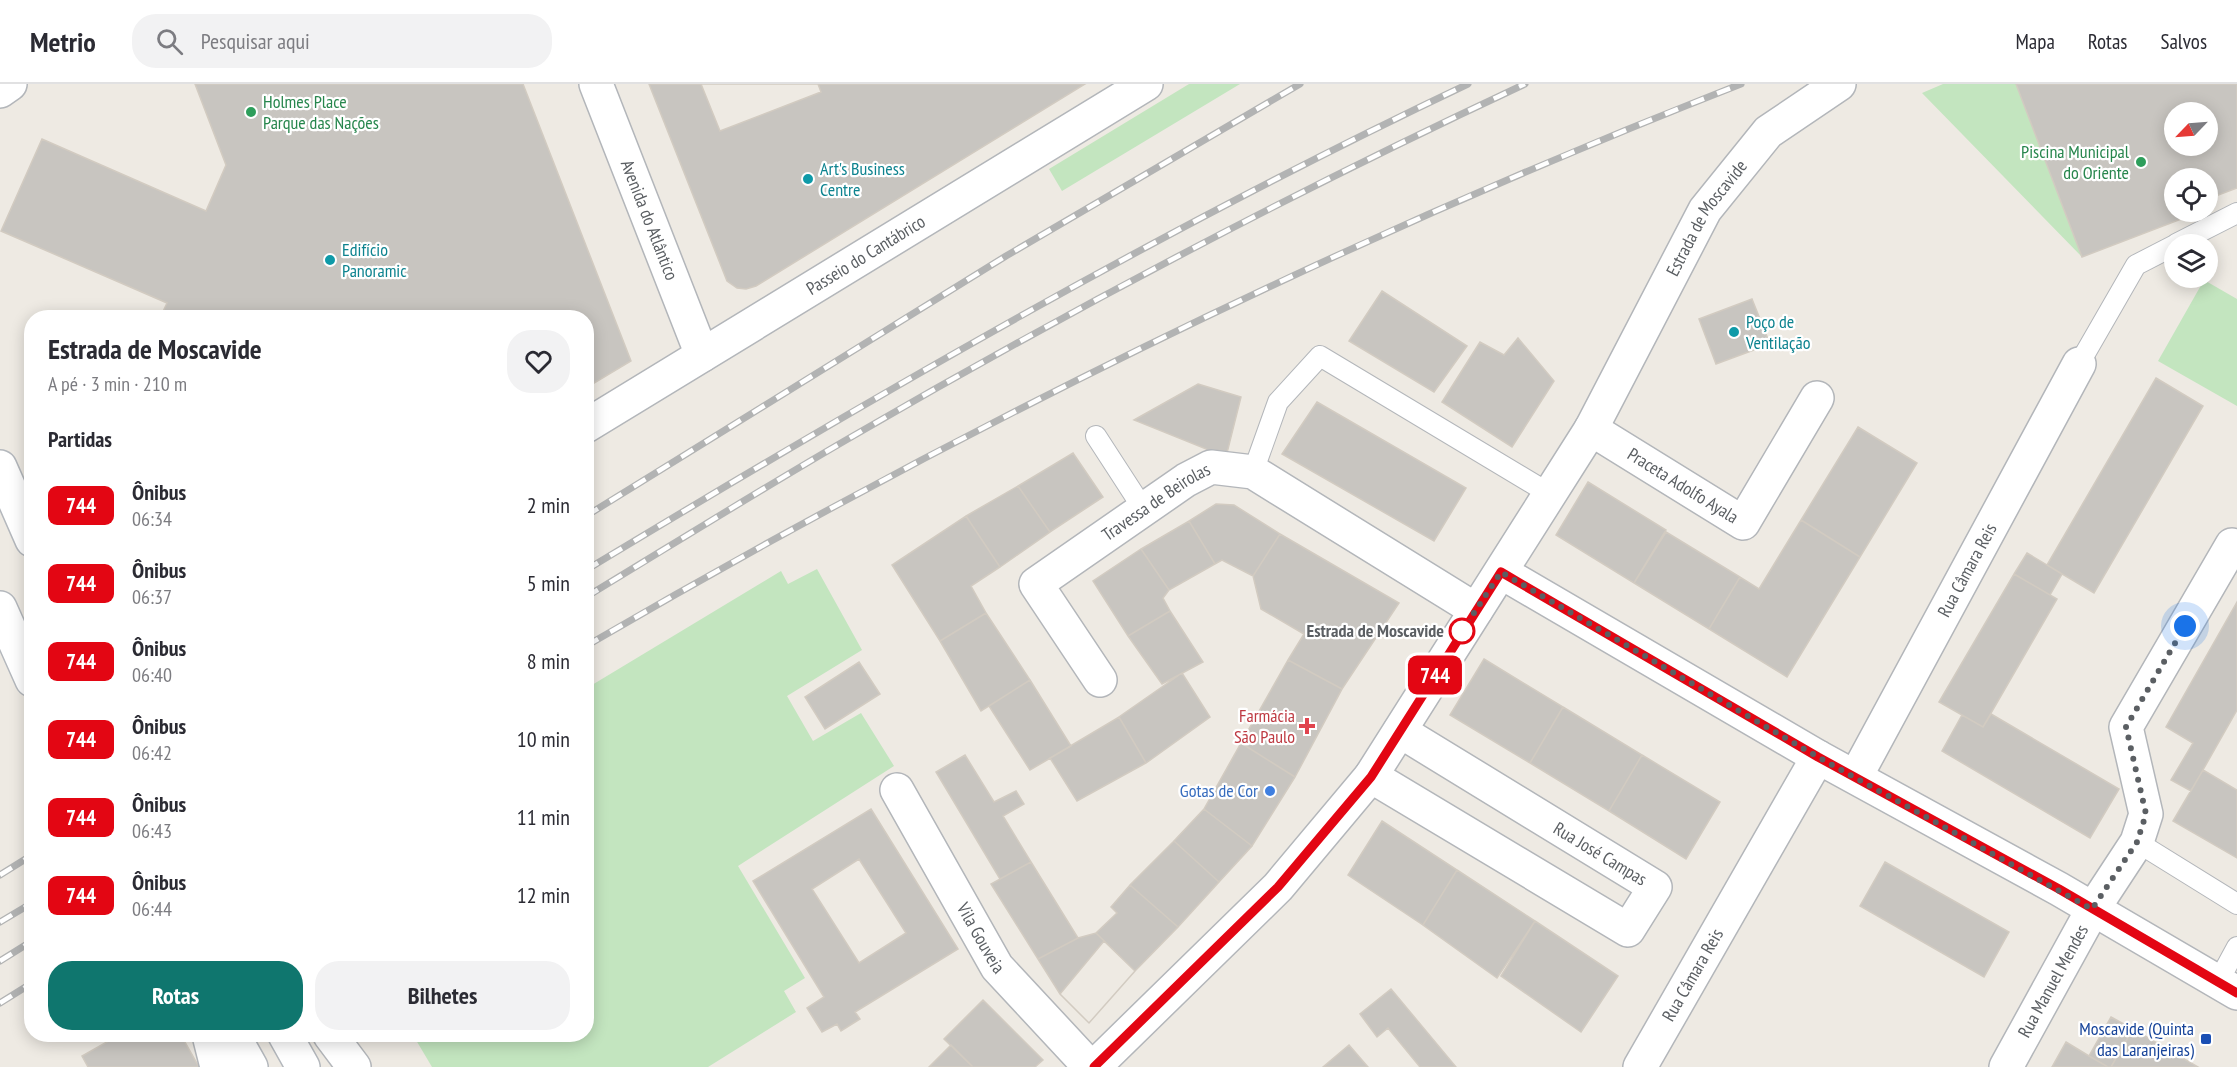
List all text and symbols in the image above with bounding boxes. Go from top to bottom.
search box [132,14,552,68]
text: Metrio [30,23,96,60]
icon: search [153,25,186,58]
text: Pesquisar aqui [201,27,310,55]
text: Mapa [2015,28,2055,55]
text: Rotas [2088,28,2127,55]
text: Salvos [2160,28,2207,55]
place label: Holmes Place Parque das Nações [263,90,379,134]
north arrow [2164,102,2218,156]
map controls [2164,102,2218,288]
marker: Holmes Place Parque das Nações [244,105,258,119]
place label: Piscina Municipal do Oriente [2021,140,2130,184]
street label: Estrada de Moscavide [1661,155,1752,280]
marker: Piscina Municipal do Oriente [2134,155,2148,169]
street label: Avenida do Atlântico [616,156,684,283]
place label: Art's Business Centre [820,157,905,201]
button: locate [2164,168,2218,222]
marker: Art's Business Centre [801,172,815,186]
street label: Passeio do Cantábrico [802,209,930,300]
button: layers [2164,234,2218,288]
place label: Edifício Panoramic [342,238,407,282]
marker: Edifício Panoramic [323,253,337,267]
place label: Poço de Ventilação [1745,310,1811,354]
marker: Poço de Ventilação [1727,325,1741,339]
text: Estrada de Moscavide [48,330,262,367]
button: heart [507,330,570,393]
text: A pé · 3 min · 210 m [48,371,187,397]
text: Partidas [48,425,112,453]
street label: Praceta Adolfo Ayala [1623,442,1743,528]
street label: Travessa de Beirolas [1097,457,1214,546]
text: Ônibus [132,478,186,506]
text: 2 min [527,491,570,519]
text: 744 [66,492,96,519]
text: 06:34 [132,506,172,532]
street label: Rua Câmara Reis [1932,519,2002,621]
text: Ônibus [132,556,186,584]
text: 5 min [527,569,570,597]
text: 744 [66,570,96,597]
text: 06:37 [132,584,172,610]
your location [2170,611,2200,641]
marker: Estrada de Moscavide [1449,618,1475,644]
place label: Estrada de Moscavide [1307,619,1444,642]
text: Ônibus [132,634,186,662]
text: 8 min [527,647,570,675]
text: 744 [66,648,96,675]
line badge: 744 [1400,656,1470,694]
text: 06:40 [132,662,172,688]
text: 744 [1420,662,1450,689]
place label: Farmácia São Paulo [1234,704,1295,748]
text: Ônibus [132,712,186,740]
marker: Farmácia São Paulo [1300,719,1314,733]
text: 10 min [517,725,570,753]
text: 744 [66,726,96,753]
text: 06:42 [132,740,172,766]
place label: Gotas de Cor [1180,779,1258,802]
marker: Gotas de Cor [1263,784,1277,798]
text: Ônibus [132,790,186,818]
text: 11 min [517,803,570,831]
text: 744 [66,804,96,831]
street label: Rua José Campas [1549,817,1651,890]
text: 06:43 [132,818,172,844]
text: Ônibus [132,868,186,896]
text: 12 min [517,881,570,909]
text: 744 [66,882,96,909]
text: 06:44 [132,896,172,922]
street label: Vila Gouveia [951,898,1009,978]
street label: Rua Manuel Mendes [2012,920,2093,1041]
street label: Rua Câmara Reis [1657,924,1728,1025]
button: Rotas [48,961,303,1030]
button: Bilhetes [315,961,570,1030]
place label: Moscavide (Quinta das Laranjeiras) [2079,1017,2195,1061]
marker: Moscavide (Quinta das Laranjeiras) [2199,1032,2213,1046]

